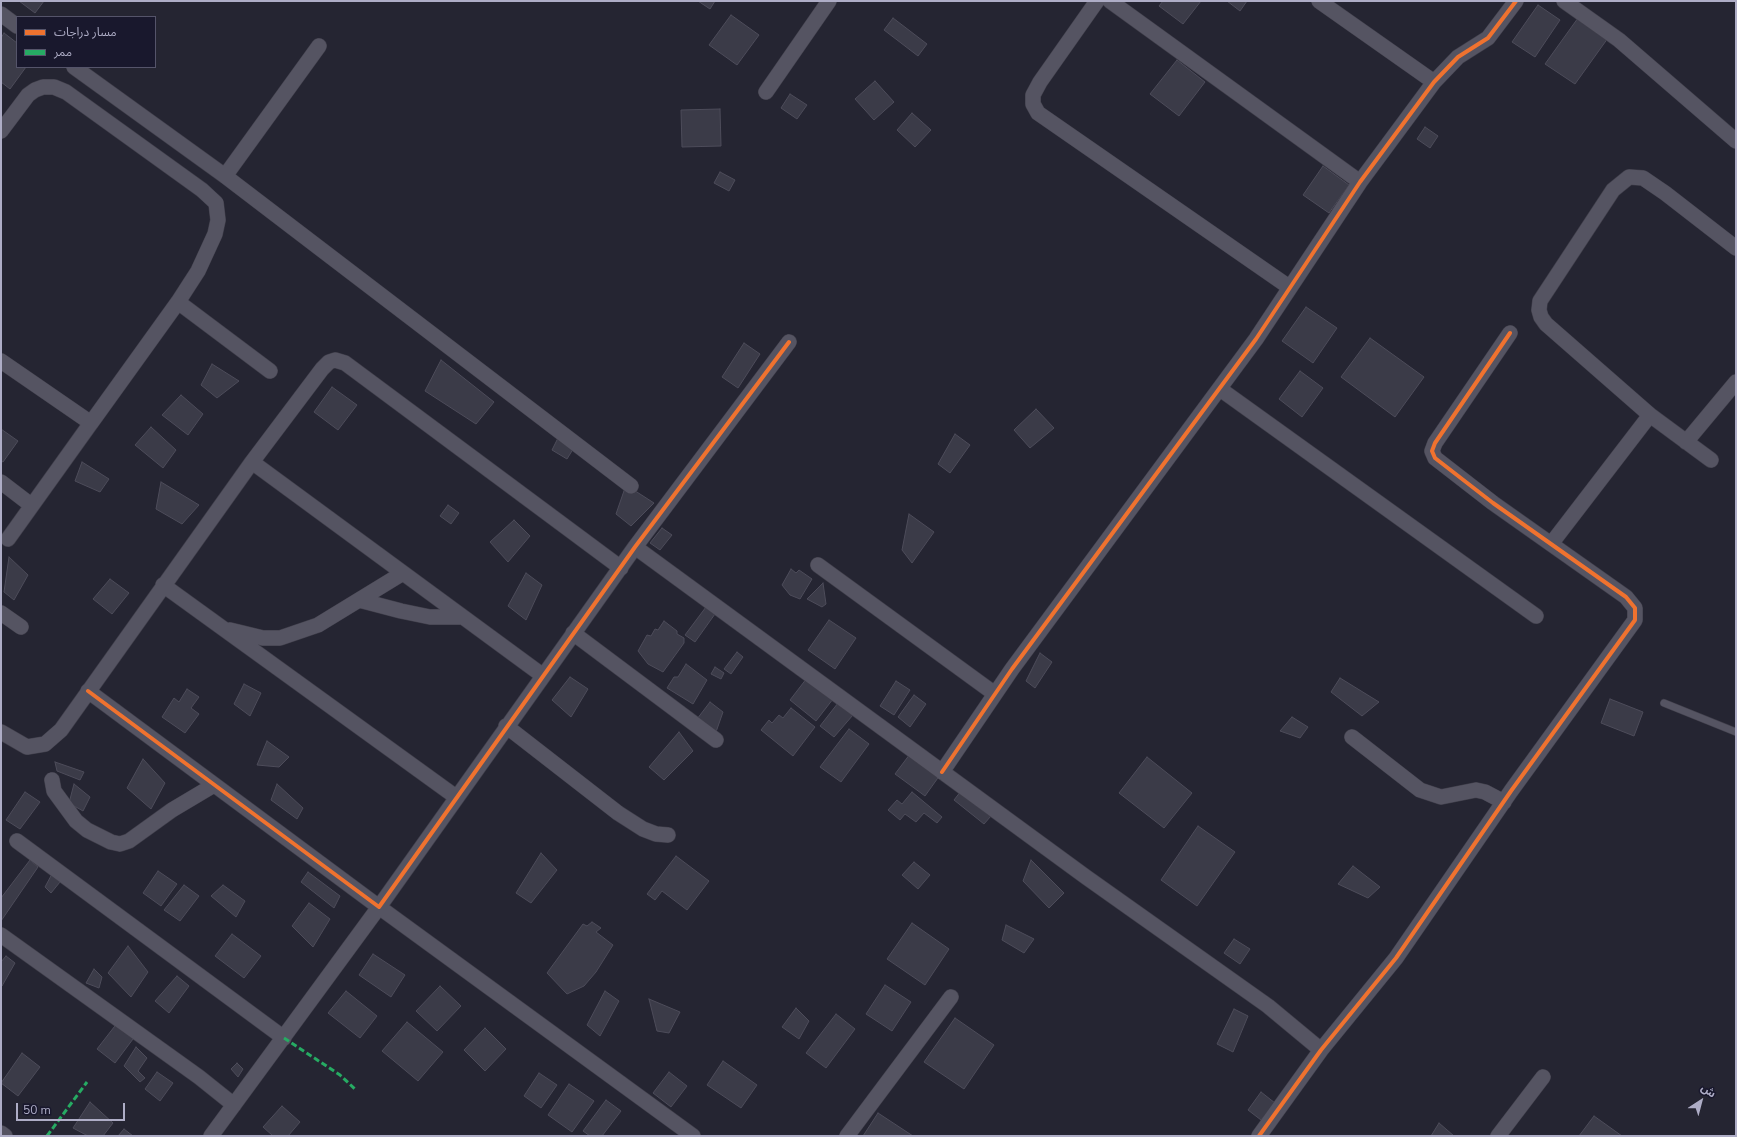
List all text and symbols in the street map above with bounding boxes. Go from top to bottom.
legend [16,16,156,68]
text: مسار دراجات [54,24,117,40]
text: ممر [54,44,72,60]
text: ش [1698,1080,1719,1101]
north arrow [1681,1081,1721,1121]
scale bar [18,1095,127,1121]
text: 50 m [23,1102,51,1118]

